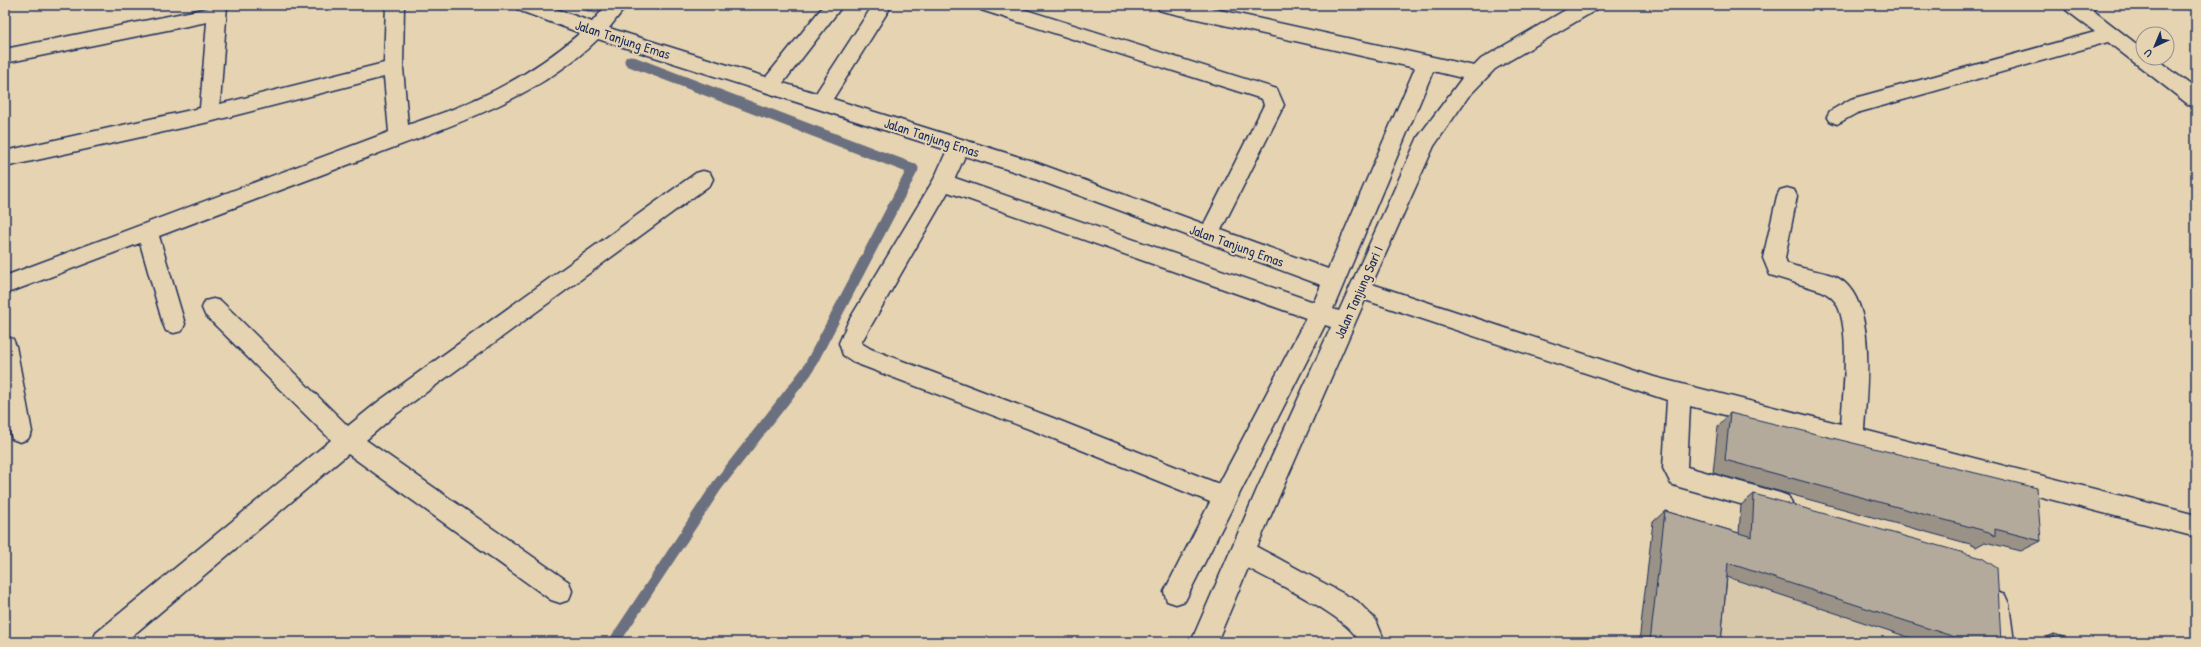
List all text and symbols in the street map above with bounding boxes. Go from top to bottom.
street label: Jalan Tanjung Emas [573,15,673,64]
north arrow [2135,26,2175,66]
text: U [2141,46,2155,60]
street label: Jalan Tanjung Emas [882,113,982,162]
street label: Jalan Tanjung Emas [1187,219,1287,272]
street label: Jalan Tanjung Sari I [1329,243,1388,342]

